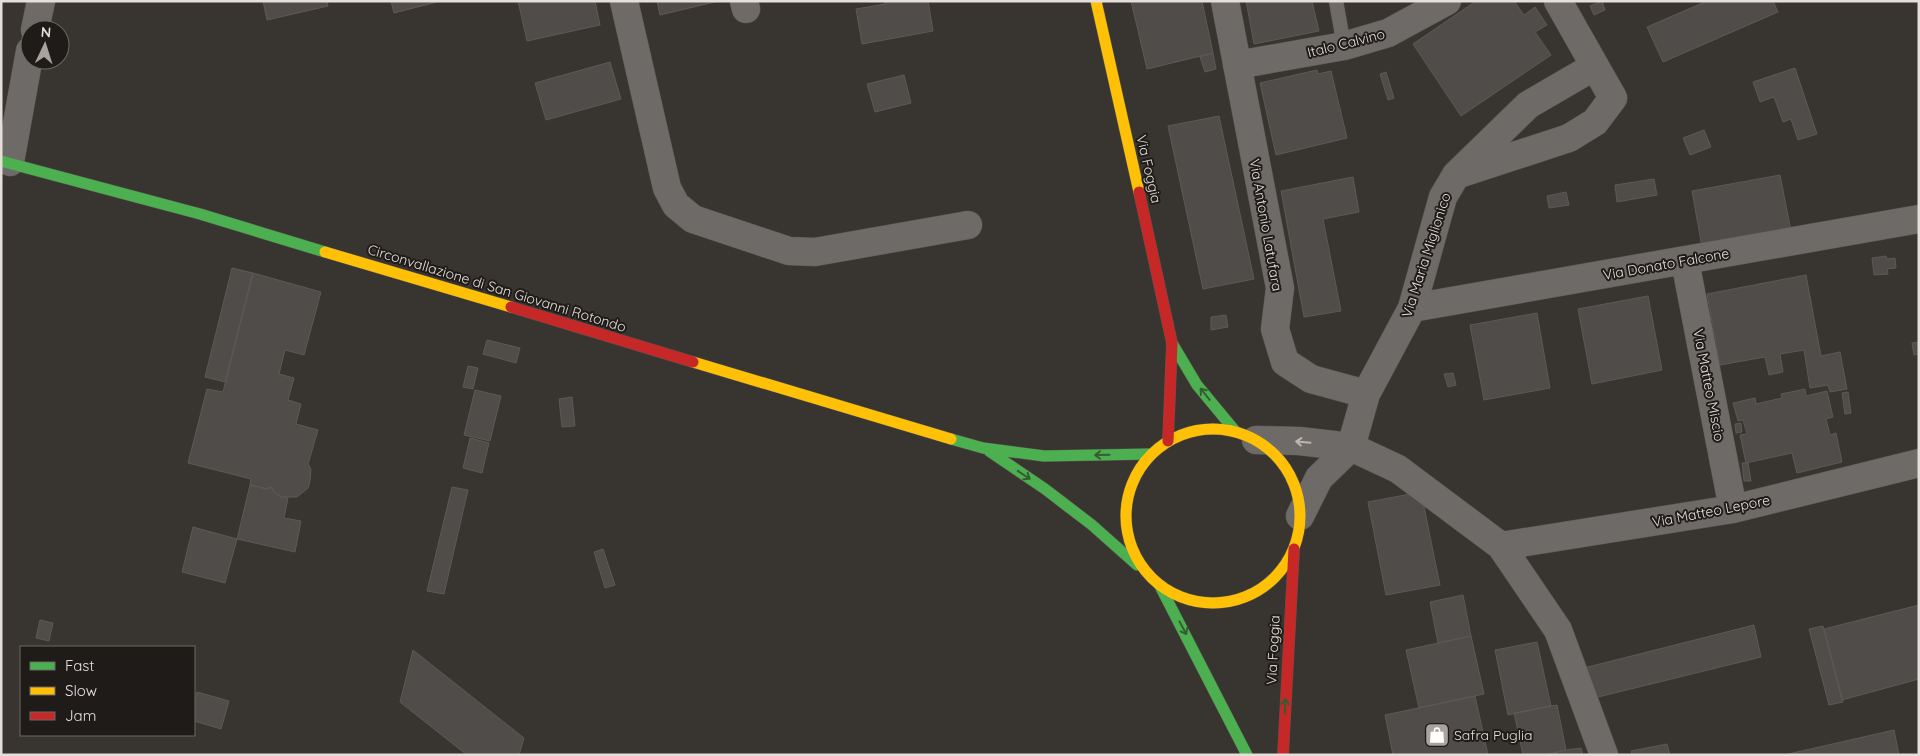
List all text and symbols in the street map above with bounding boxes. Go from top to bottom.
north arrow [20,20,70,70]
text: N [40,23,52,41]
street label: Italo Calvino [1305,25,1387,61]
street label: Via Foggia [1132,133,1166,205]
street label: Via Antonio Latufara [1245,157,1287,293]
street label: Via Maria Miglionico [1397,190,1455,320]
street label: Circonvallazione di San Giovanni Rotondo [366,240,628,336]
street label: Via Donato Falcone [1602,244,1731,284]
street label: Via Matteo Miscio [1689,327,1729,443]
one-way arrow [1199,388,1211,401]
one-way arrow [1296,437,1312,447]
one-way arrow [1094,450,1110,460]
one-way arrow [1017,470,1031,480]
street label: Via Matteo Lepore [1651,491,1771,531]
street label: Via Foggia [1262,615,1284,685]
one-way arrow [1178,621,1188,636]
legend [20,646,195,736]
text: Fast [65,656,94,675]
text: Slow [65,681,97,700]
one-way arrow [1281,698,1290,714]
text: Jam [65,706,96,725]
shop icon: Safra Puglia [1424,722,1450,748]
place label: Safra Puglia [1454,726,1532,744]

